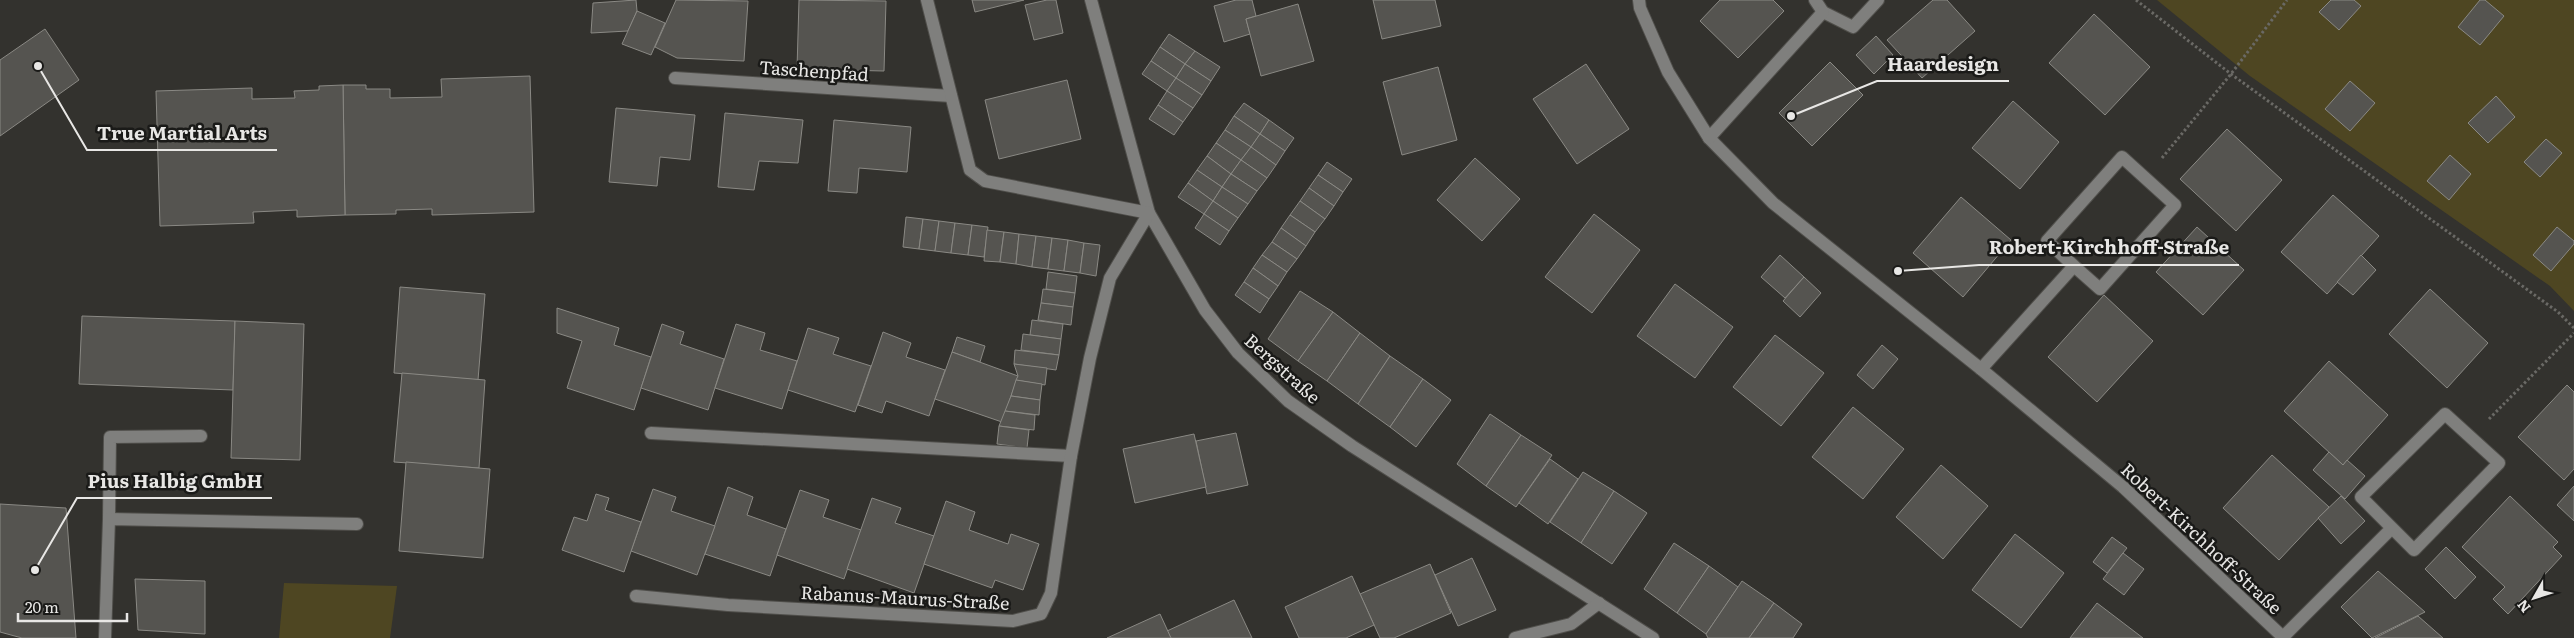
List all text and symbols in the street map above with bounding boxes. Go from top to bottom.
callout: Haardesign [1877,47,2009,81]
text: Haardesign [1887,49,1999,77]
street label: Taschenpfad [758,53,870,87]
callout: True Martial Arts [87,116,277,150]
text: True Martial Arts [97,118,267,146]
callout: Robert-Kirchhoff-Straße [1979,231,2239,265]
text: Robert-Kirchhoff-Straße [1989,232,2230,260]
street label: Bergstraße [1239,327,1327,409]
street label: Robert-Kirchhoff-Straße [2115,456,2289,620]
callout: Pius Halbig GmbH [77,464,272,498]
text: Pius Halbig GmbH [87,466,263,494]
north arrow [2509,573,2559,623]
street label: Rabanus-Maurus-Straße [800,578,1010,616]
scale bar [18,590,126,622]
text: 20 m [25,595,59,618]
text: N [2511,596,2535,618]

